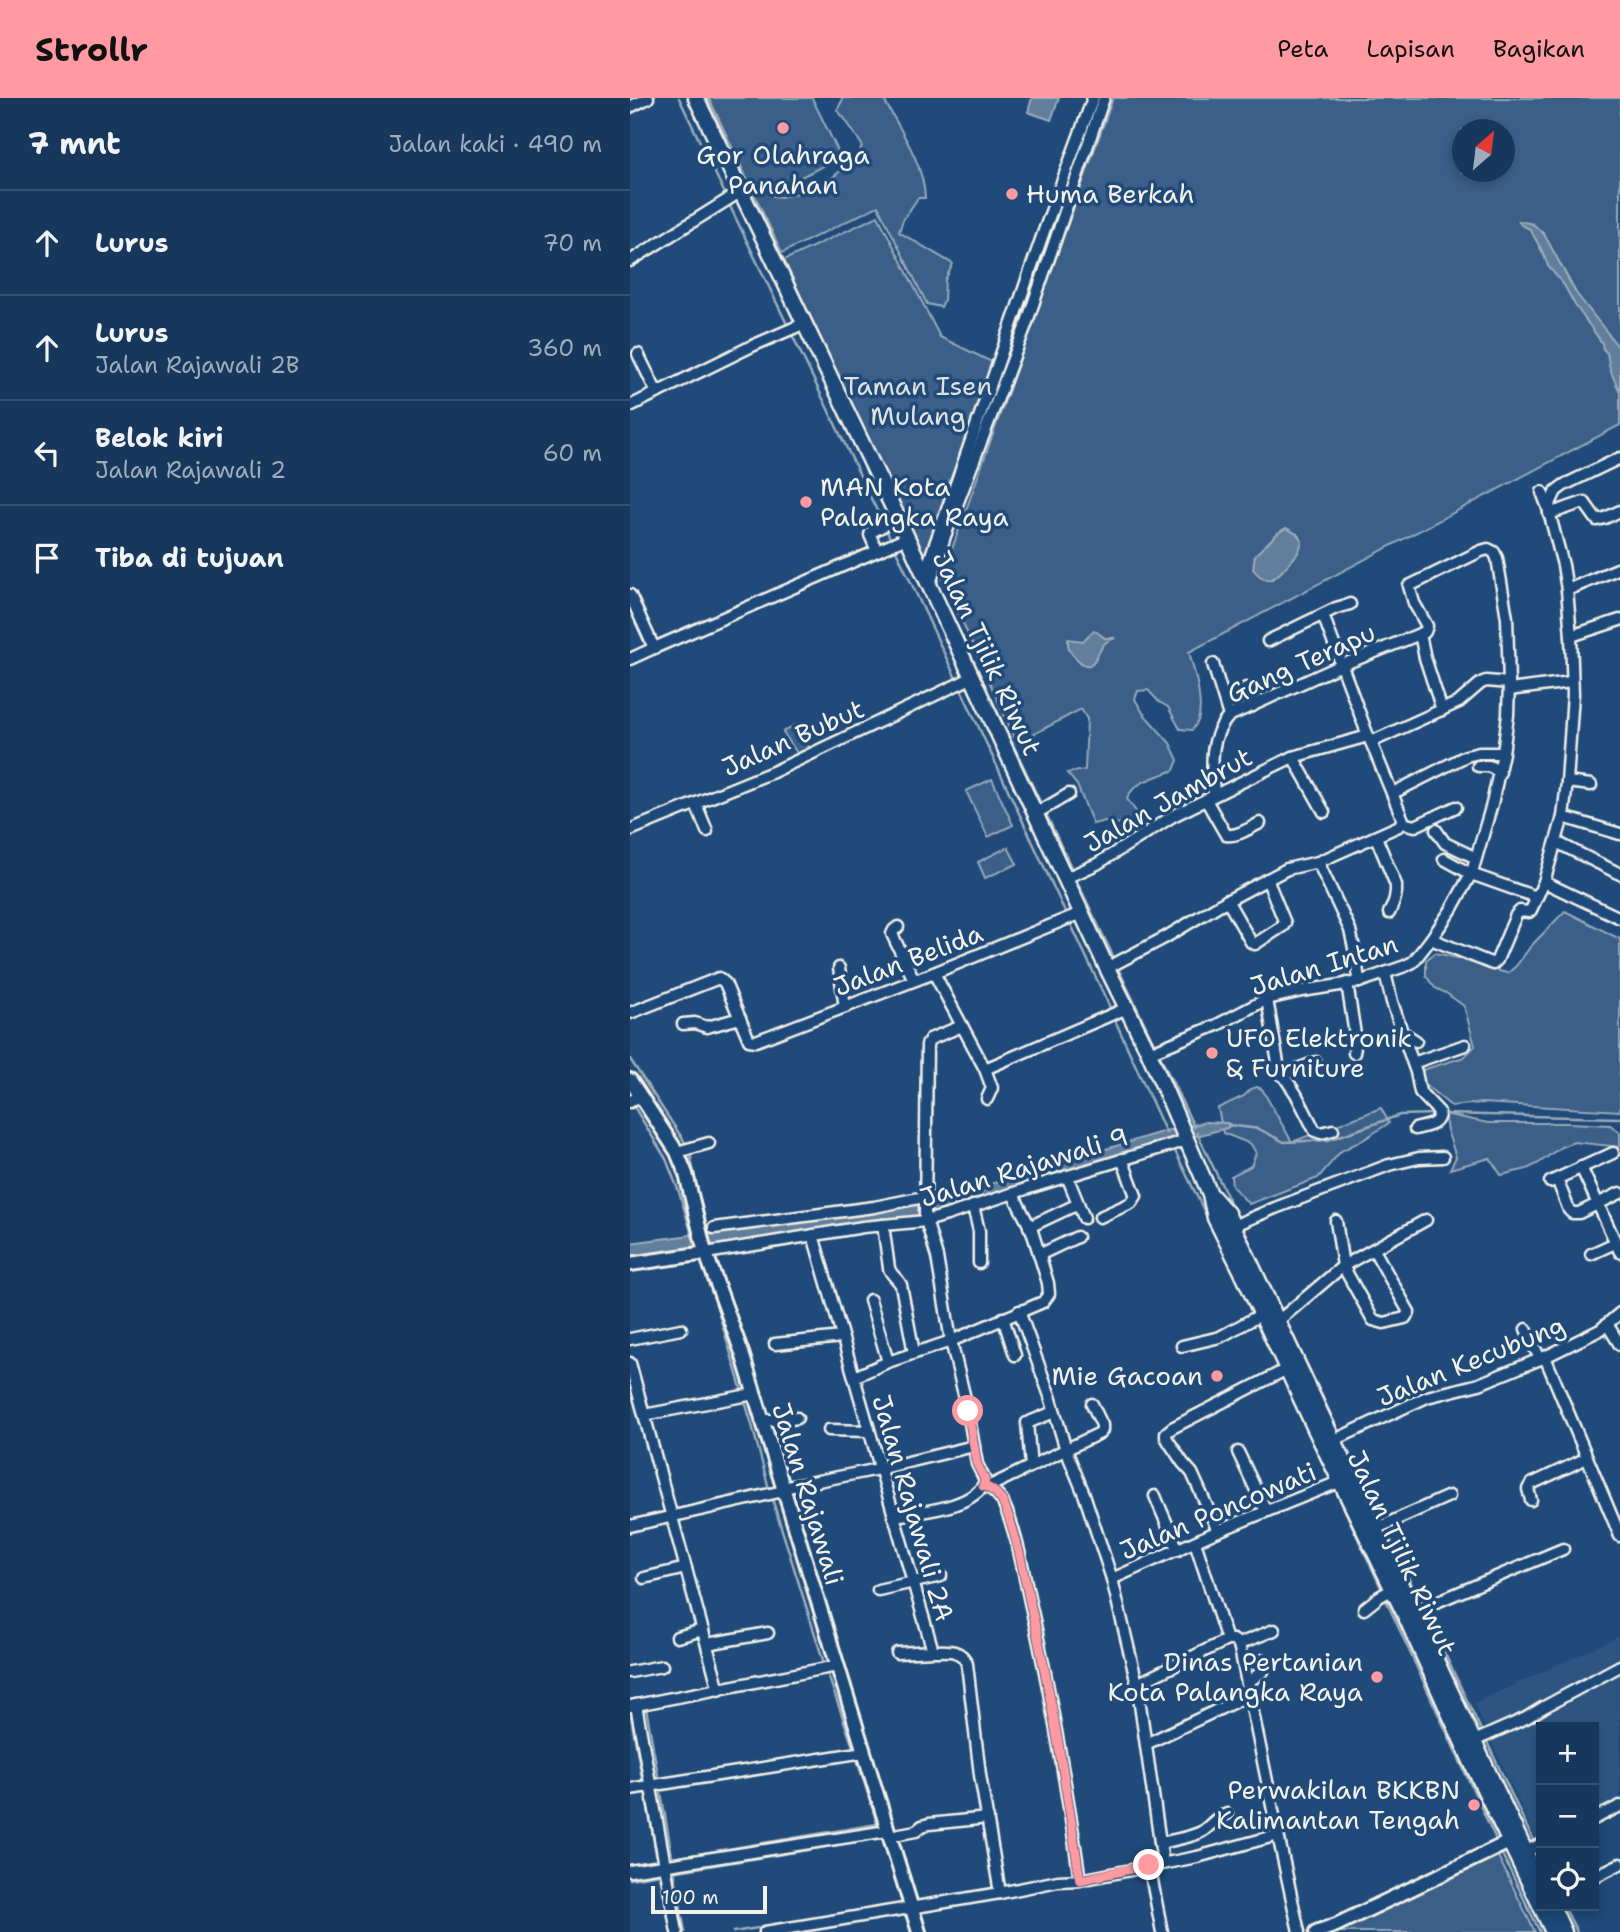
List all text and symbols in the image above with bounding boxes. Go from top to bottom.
text: Strollr [35,27,148,72]
text: Peta [1277,33,1328,65]
text: Lapisan [1366,33,1455,65]
text: Bagikan [1493,33,1585,65]
north arrow [1452,119,1515,182]
marker: Gor Olahraga Panahan [775,120,791,136]
text: 7 mnt [28,123,121,164]
text: Jalan kaki · 490 m [388,129,602,159]
place label: Gor Olahraga Panahan [696,137,870,202]
place label: Huma Berkah [1026,176,1194,211]
marker: Huma Berkah [1004,186,1020,202]
icon: ahead [28,224,66,262]
text: Lurus [95,225,168,260]
text: 70 m [543,228,602,258]
text: Lurus [95,315,168,350]
icon: ahead [28,329,66,367]
text: 360 m [527,333,602,363]
text: Jalan Rajawali 2B [95,350,299,380]
park label: Taman Isen Mulang [844,368,992,433]
text: Belok kiri [95,420,224,455]
icon: left [28,434,66,472]
text: 60 m [543,438,602,468]
text: Jalan Rajawali 2 [95,455,286,485]
place label: MAN Kota Palangka Raya [820,469,1009,534]
marker: MAN Kota Palangka Raya [798,494,814,510]
icon: arrive [28,539,66,577]
text: Tiba di tujuan [95,540,284,575]
street label: Jalan Tjilik Riwut [925,545,1050,761]
street label: Gang Terapu [1221,614,1381,711]
street label: Jalan Bubut [716,691,869,784]
street label: Jalan Jambrut [1078,739,1258,860]
street label: Jalan Belida [828,915,987,1004]
street label: Jalan Intan [1246,926,1402,1004]
place label: UFO Elektronik & Furniture [1226,1020,1412,1085]
marker: UFO Elektronik & Furniture [1204,1045,1220,1061]
street label: Jalan Rajawali 9 [915,1118,1132,1215]
street label: Jalan Kecubung [1372,1307,1570,1414]
place label: Mie Gacoan [1052,1358,1203,1393]
marker: Mie Gacoan [1209,1368,1225,1384]
street label: Jalan Rajawali 2A [864,1391,963,1625]
route start [952,1395,983,1426]
street label: Jalan Rajawali [764,1398,853,1589]
street label: Jalan Tjilik Riwut [1340,1445,1465,1661]
street label: Jalan Poncowati [1114,1453,1321,1568]
place label: Dinas Pertanian Kota Palangka Raya [1107,1644,1363,1709]
marker: Dinas Pertanian Kota Palangka Raya [1369,1669,1385,1685]
map controls [1536,1722,1599,1911]
button: + [1536,1722,1599,1785]
place label: Perwakilan BKKBN Kalimantan Tengah [1216,1772,1460,1837]
button: − [1536,1785,1599,1848]
marker: Perwakilan BKKBN Kalimantan Tengah [1466,1797,1482,1813]
button: locate [1536,1848,1599,1911]
route end [1133,1849,1164,1880]
scale bar [651,1883,766,1915]
text: 100 m [662,1885,719,1910]

